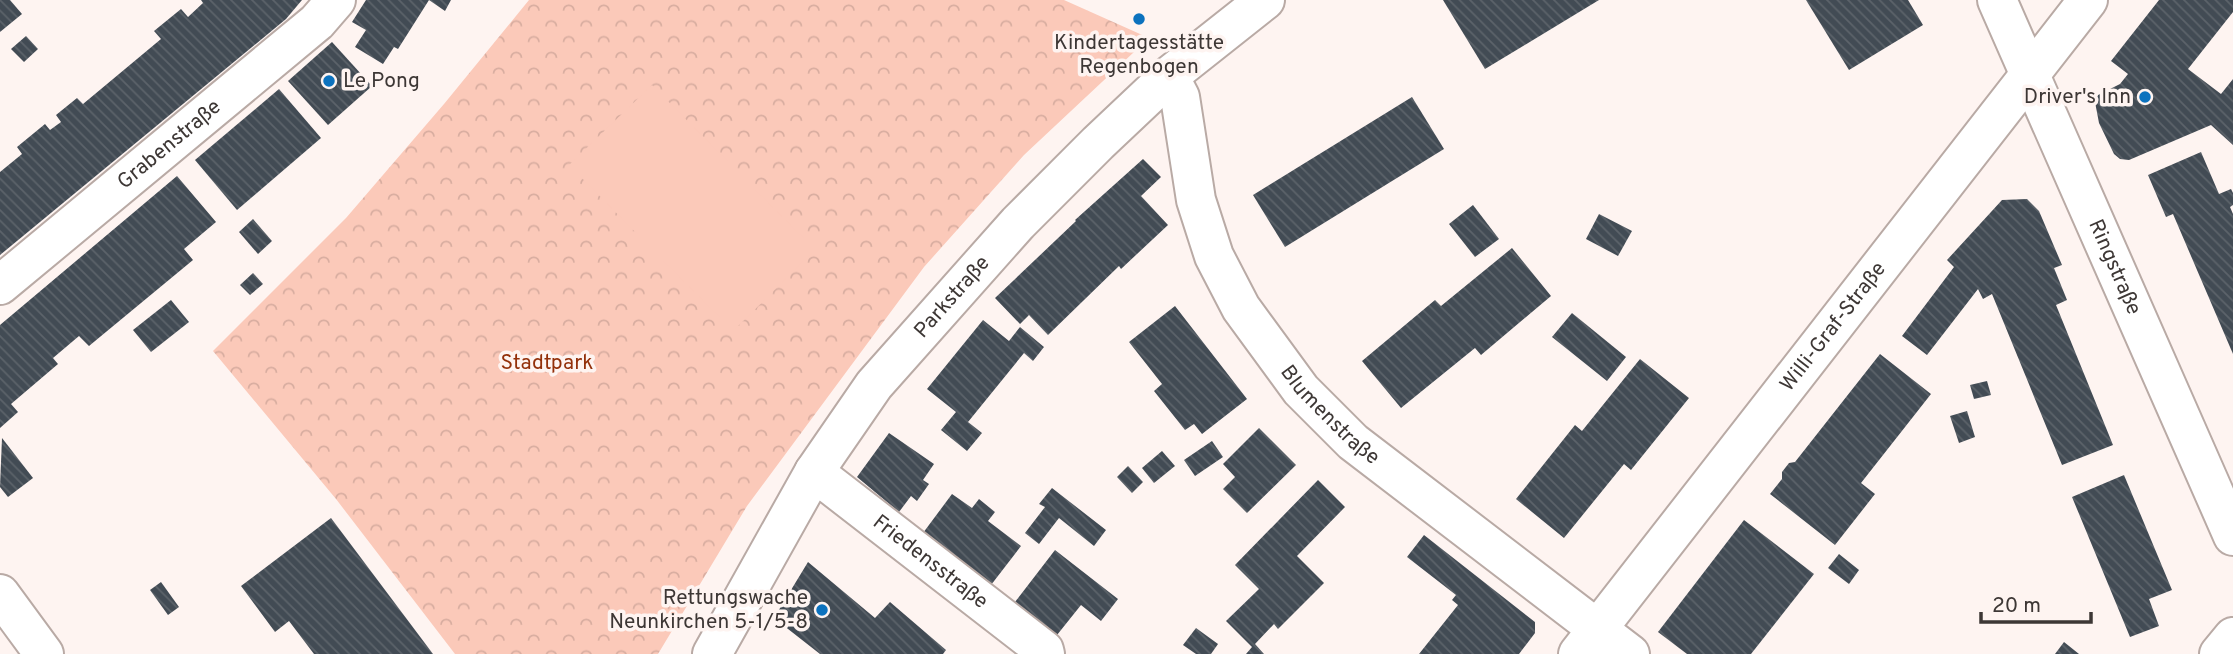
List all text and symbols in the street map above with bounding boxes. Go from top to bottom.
marker: Kindertagesstätte Regenbogen [1131,11,1147,27]
place label: Kindertagesstätte Regenbogen [1054,30,1224,81]
place label: Le Pong [343,68,420,95]
marker: Le Pong [321,73,337,89]
place label: Driver's Inn [2024,84,2131,111]
marker: Driver's Inn [2137,89,2153,105]
street label: Grabenstraße [112,94,227,196]
street label: Ringstraße [2082,215,2148,319]
street label: Parkstraße [908,250,996,344]
street label: Willi-Graf-Straße [1774,256,1892,397]
park label: Stadtpark [500,350,594,377]
street label: Blumenstraße [1274,360,1385,471]
street label: Friedensstraße [867,509,993,615]
scale bar [1981,580,2091,624]
place label: Rettungswache Neunkirchen 5-1/5-8 [609,585,808,636]
text: 20 m [1992,593,2041,620]
marker: Rettungswache Neunkirchen 5-1/5-8 [814,602,830,618]

